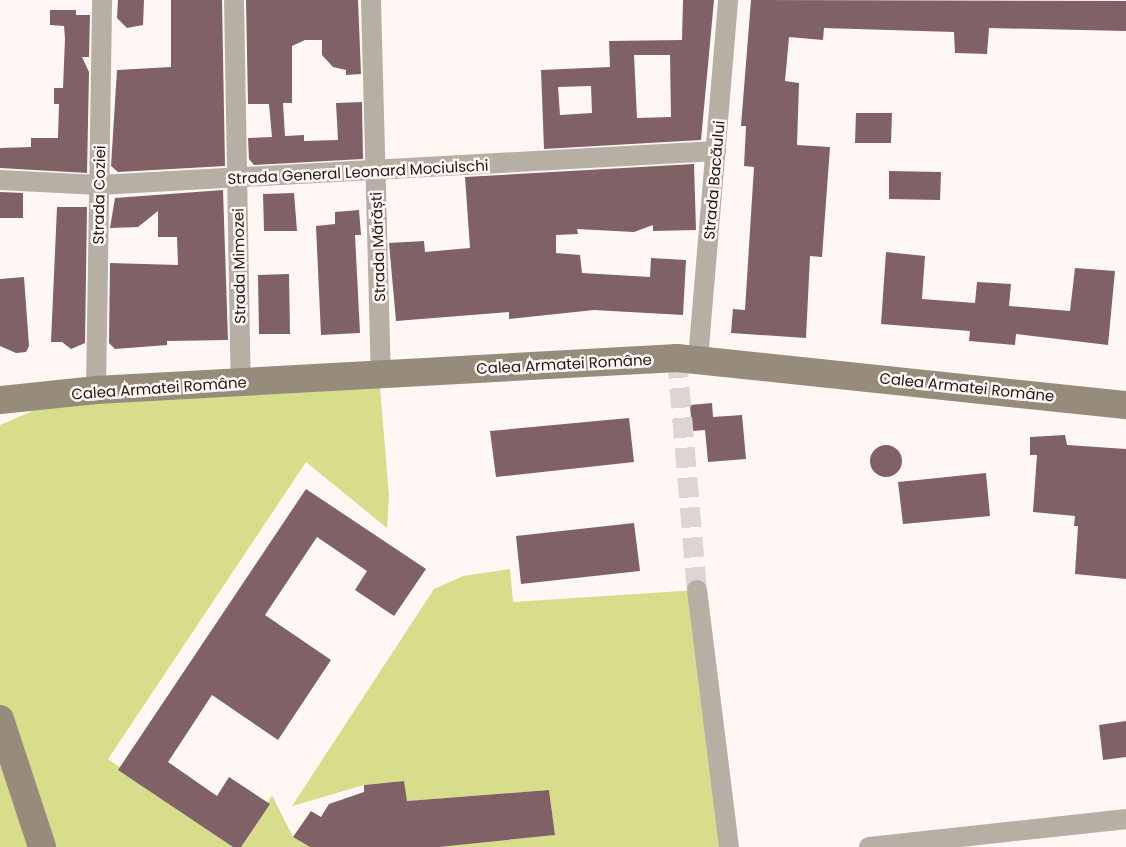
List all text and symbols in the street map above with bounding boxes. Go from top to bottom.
street label: Strada Bacăului [700,120,728,240]
street label: Strada Coziei [89,145,109,245]
street label: Strada General Leonard Mociulschi [227,156,489,188]
street label: Strada Mărăști [367,192,389,302]
street label: Strada Mimozei [229,208,249,324]
street label: Calea Armatei Române [476,350,652,378]
street label: Calea Armatei Române [879,369,1055,405]
street label: Calea Armatei Române [71,373,247,403]

